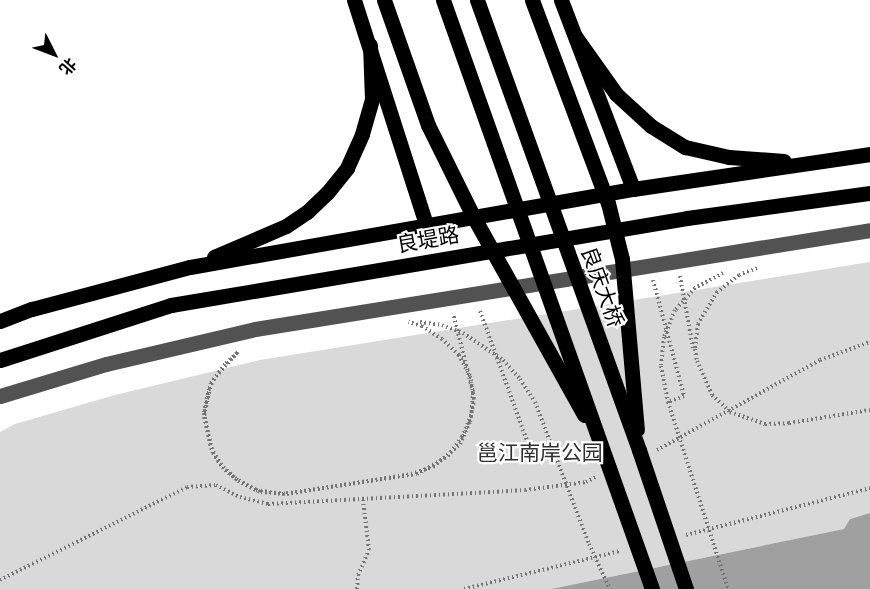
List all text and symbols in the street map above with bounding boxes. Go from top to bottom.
north arrow [24,24,84,84]
text: 北 [55,54,80,79]
street label: 良堤路 [395,222,461,258]
street label: 良庆大桥 [576,243,628,331]
park label: 邕江南岸公园 [477,440,603,466]

